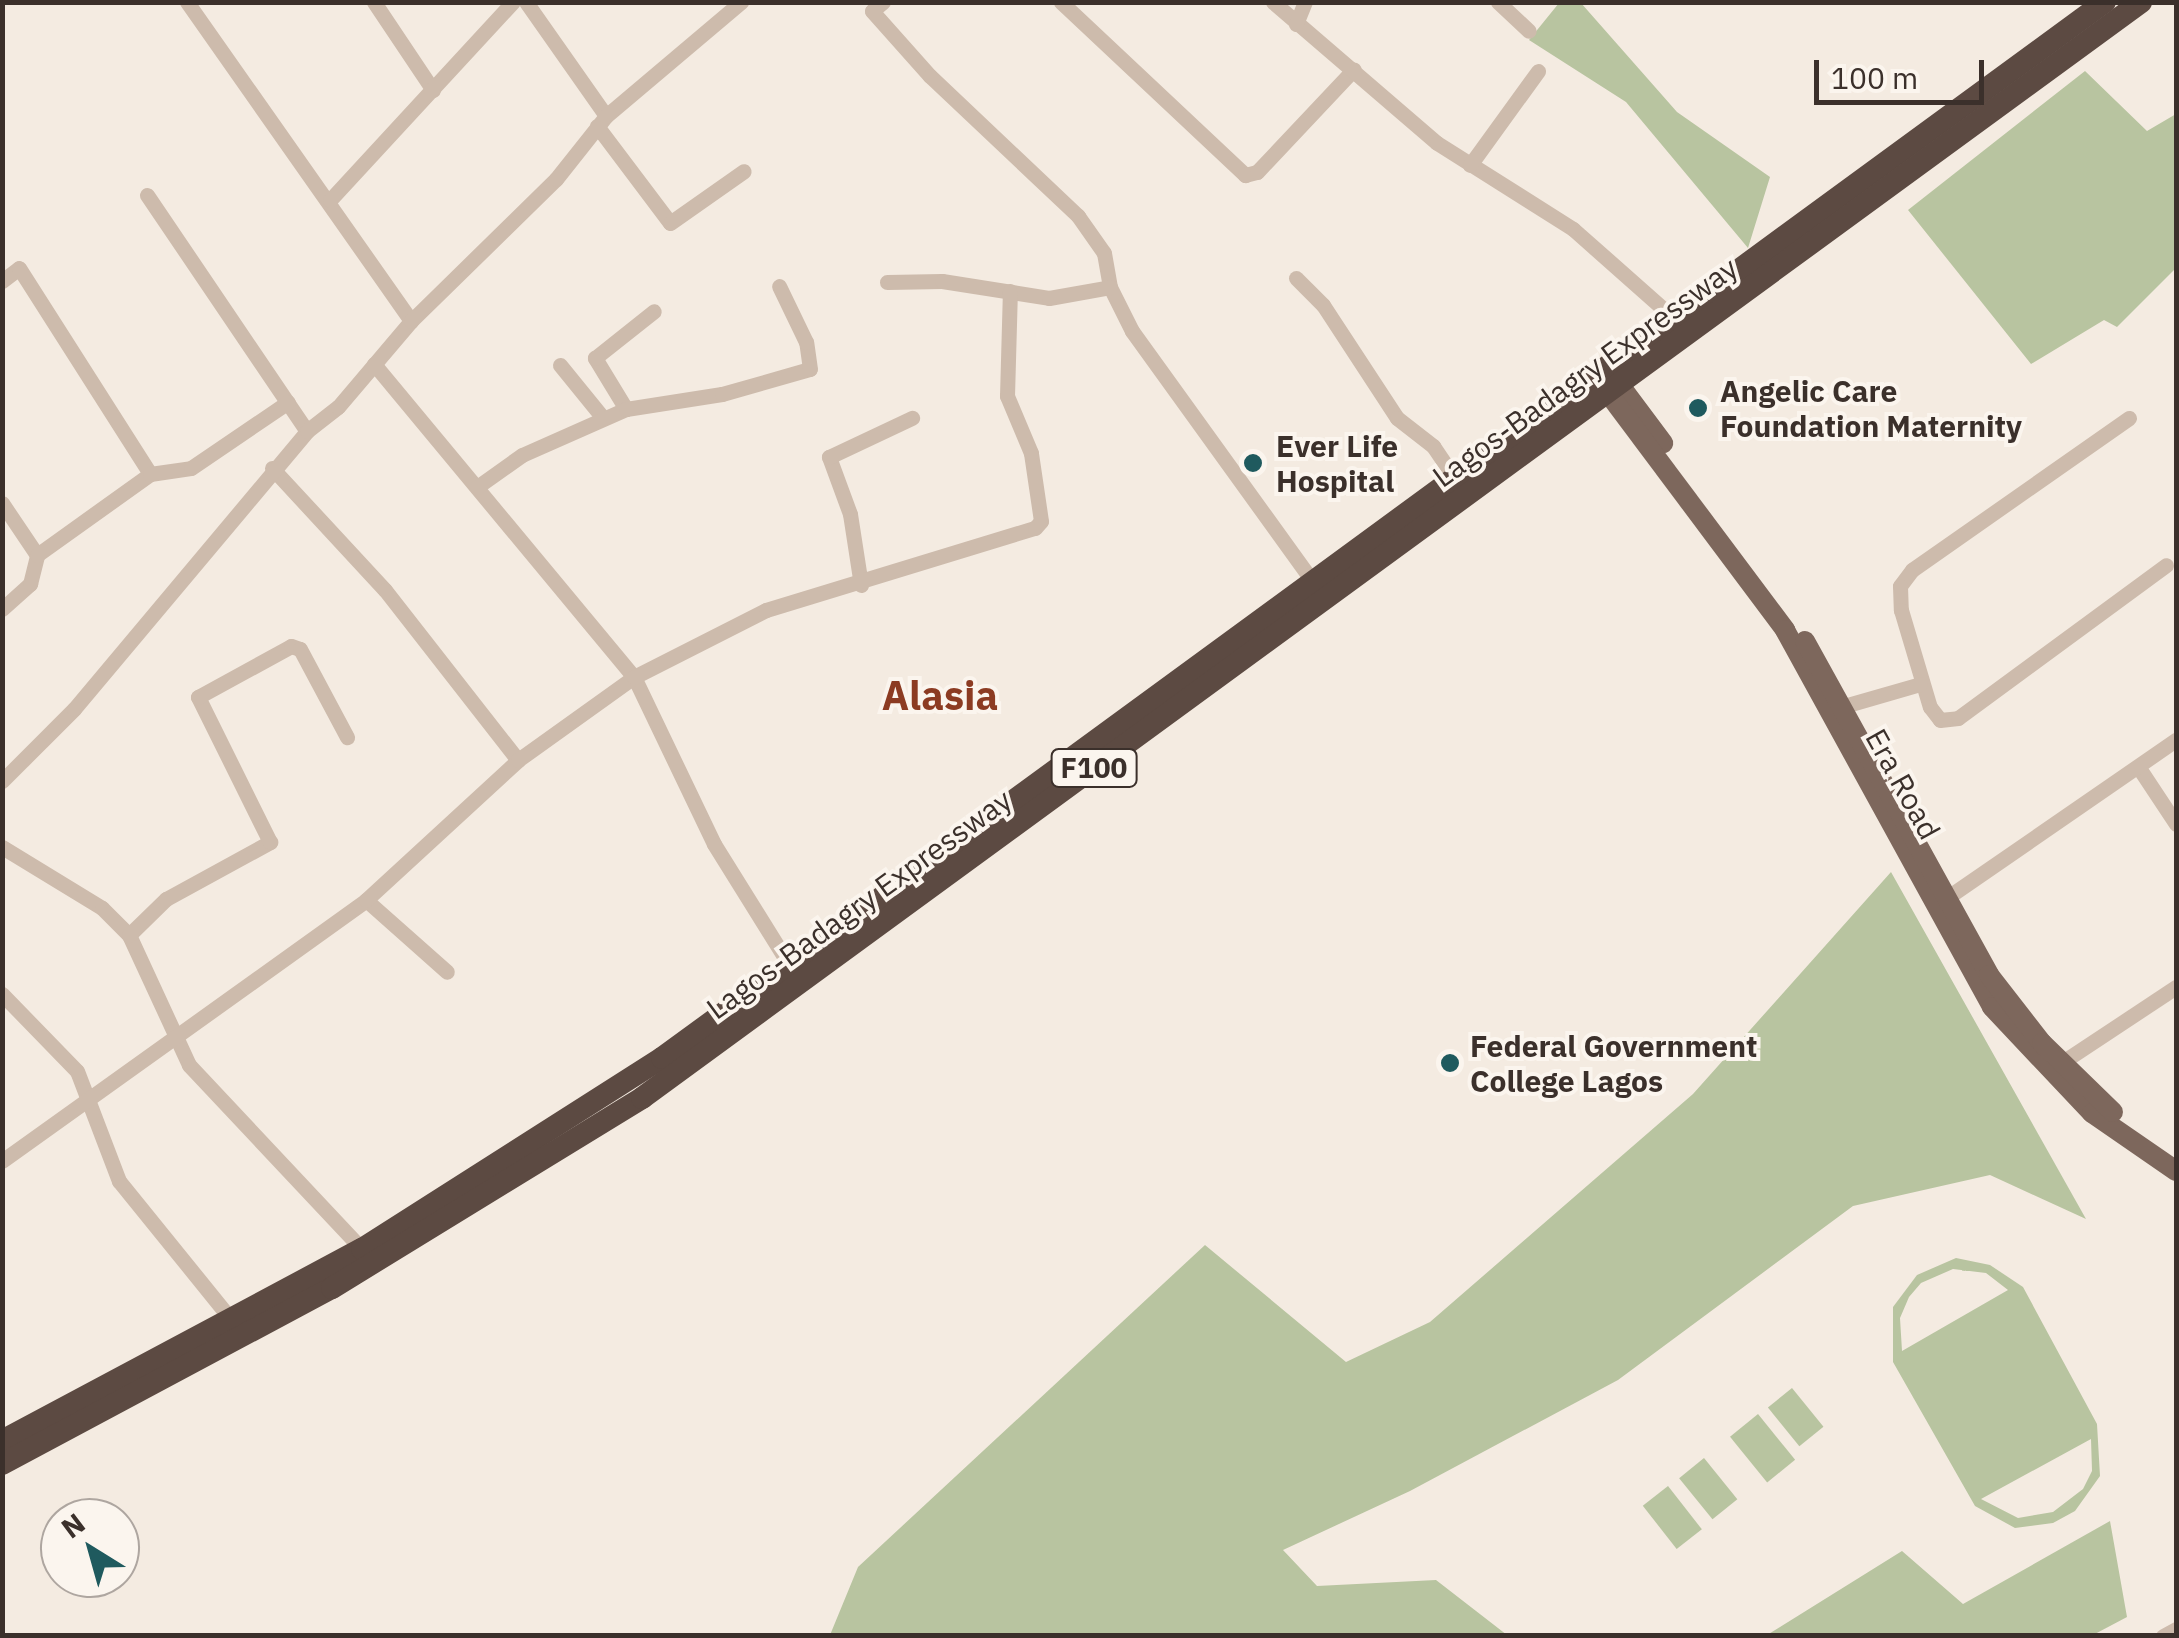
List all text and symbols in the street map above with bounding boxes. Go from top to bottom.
scale bar [1819,40,1989,102]
text: 100 m [1831,58,1918,97]
street label: Lagos-Badagry Expressway [1426,249,1744,495]
place label: Angelic Care Foundation Maternity [1720,373,2022,444]
marker: Angelic Care Foundation Maternity [1685,395,1711,421]
place label: Ever Life Hospital [1276,428,1398,498]
marker: Ever Life Hospital [1240,450,1266,476]
district label: Alasia [882,671,998,719]
street label: Era Road [1858,723,1948,845]
road number: F100 [1049,745,1139,791]
street label: Lagos-Badagry Expressway [700,781,1018,1027]
place label: Federal Government College Lagos [1470,1028,1758,1098]
marker: Federal Government College Lagos [1439,1052,1461,1074]
north arrow [40,1498,140,1598]
text: N [54,1504,92,1546]

